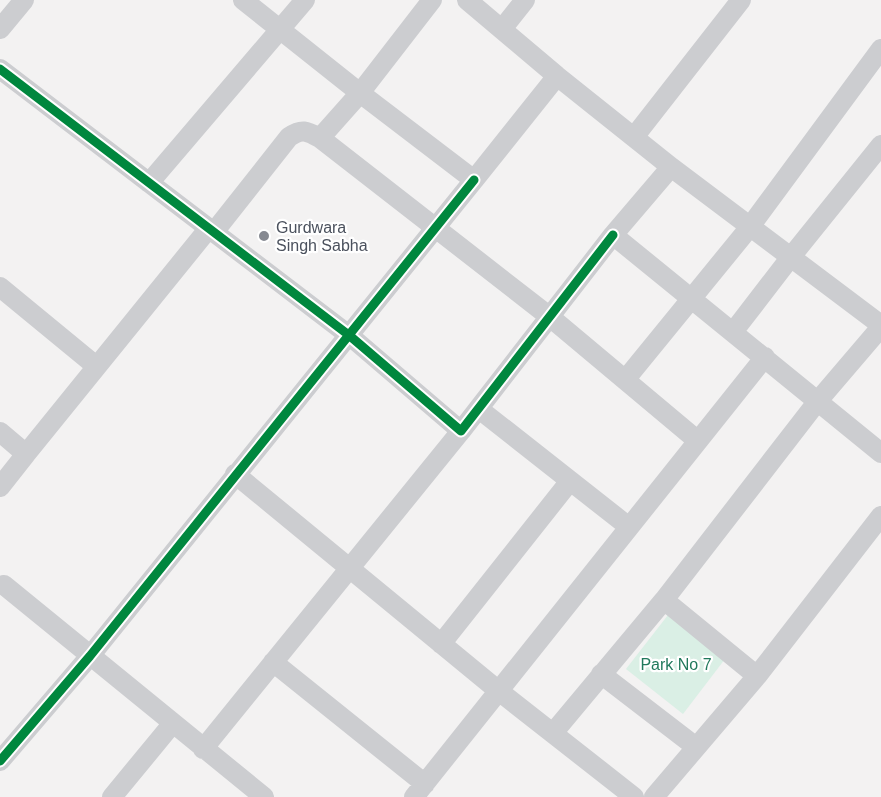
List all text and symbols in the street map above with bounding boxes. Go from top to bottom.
place label: Gurdwara Singh Sabha [276,219,368,254]
marker: Gurdwara Singh Sabha [257,229,271,243]
park label: Park No 7 [640,656,712,673]

